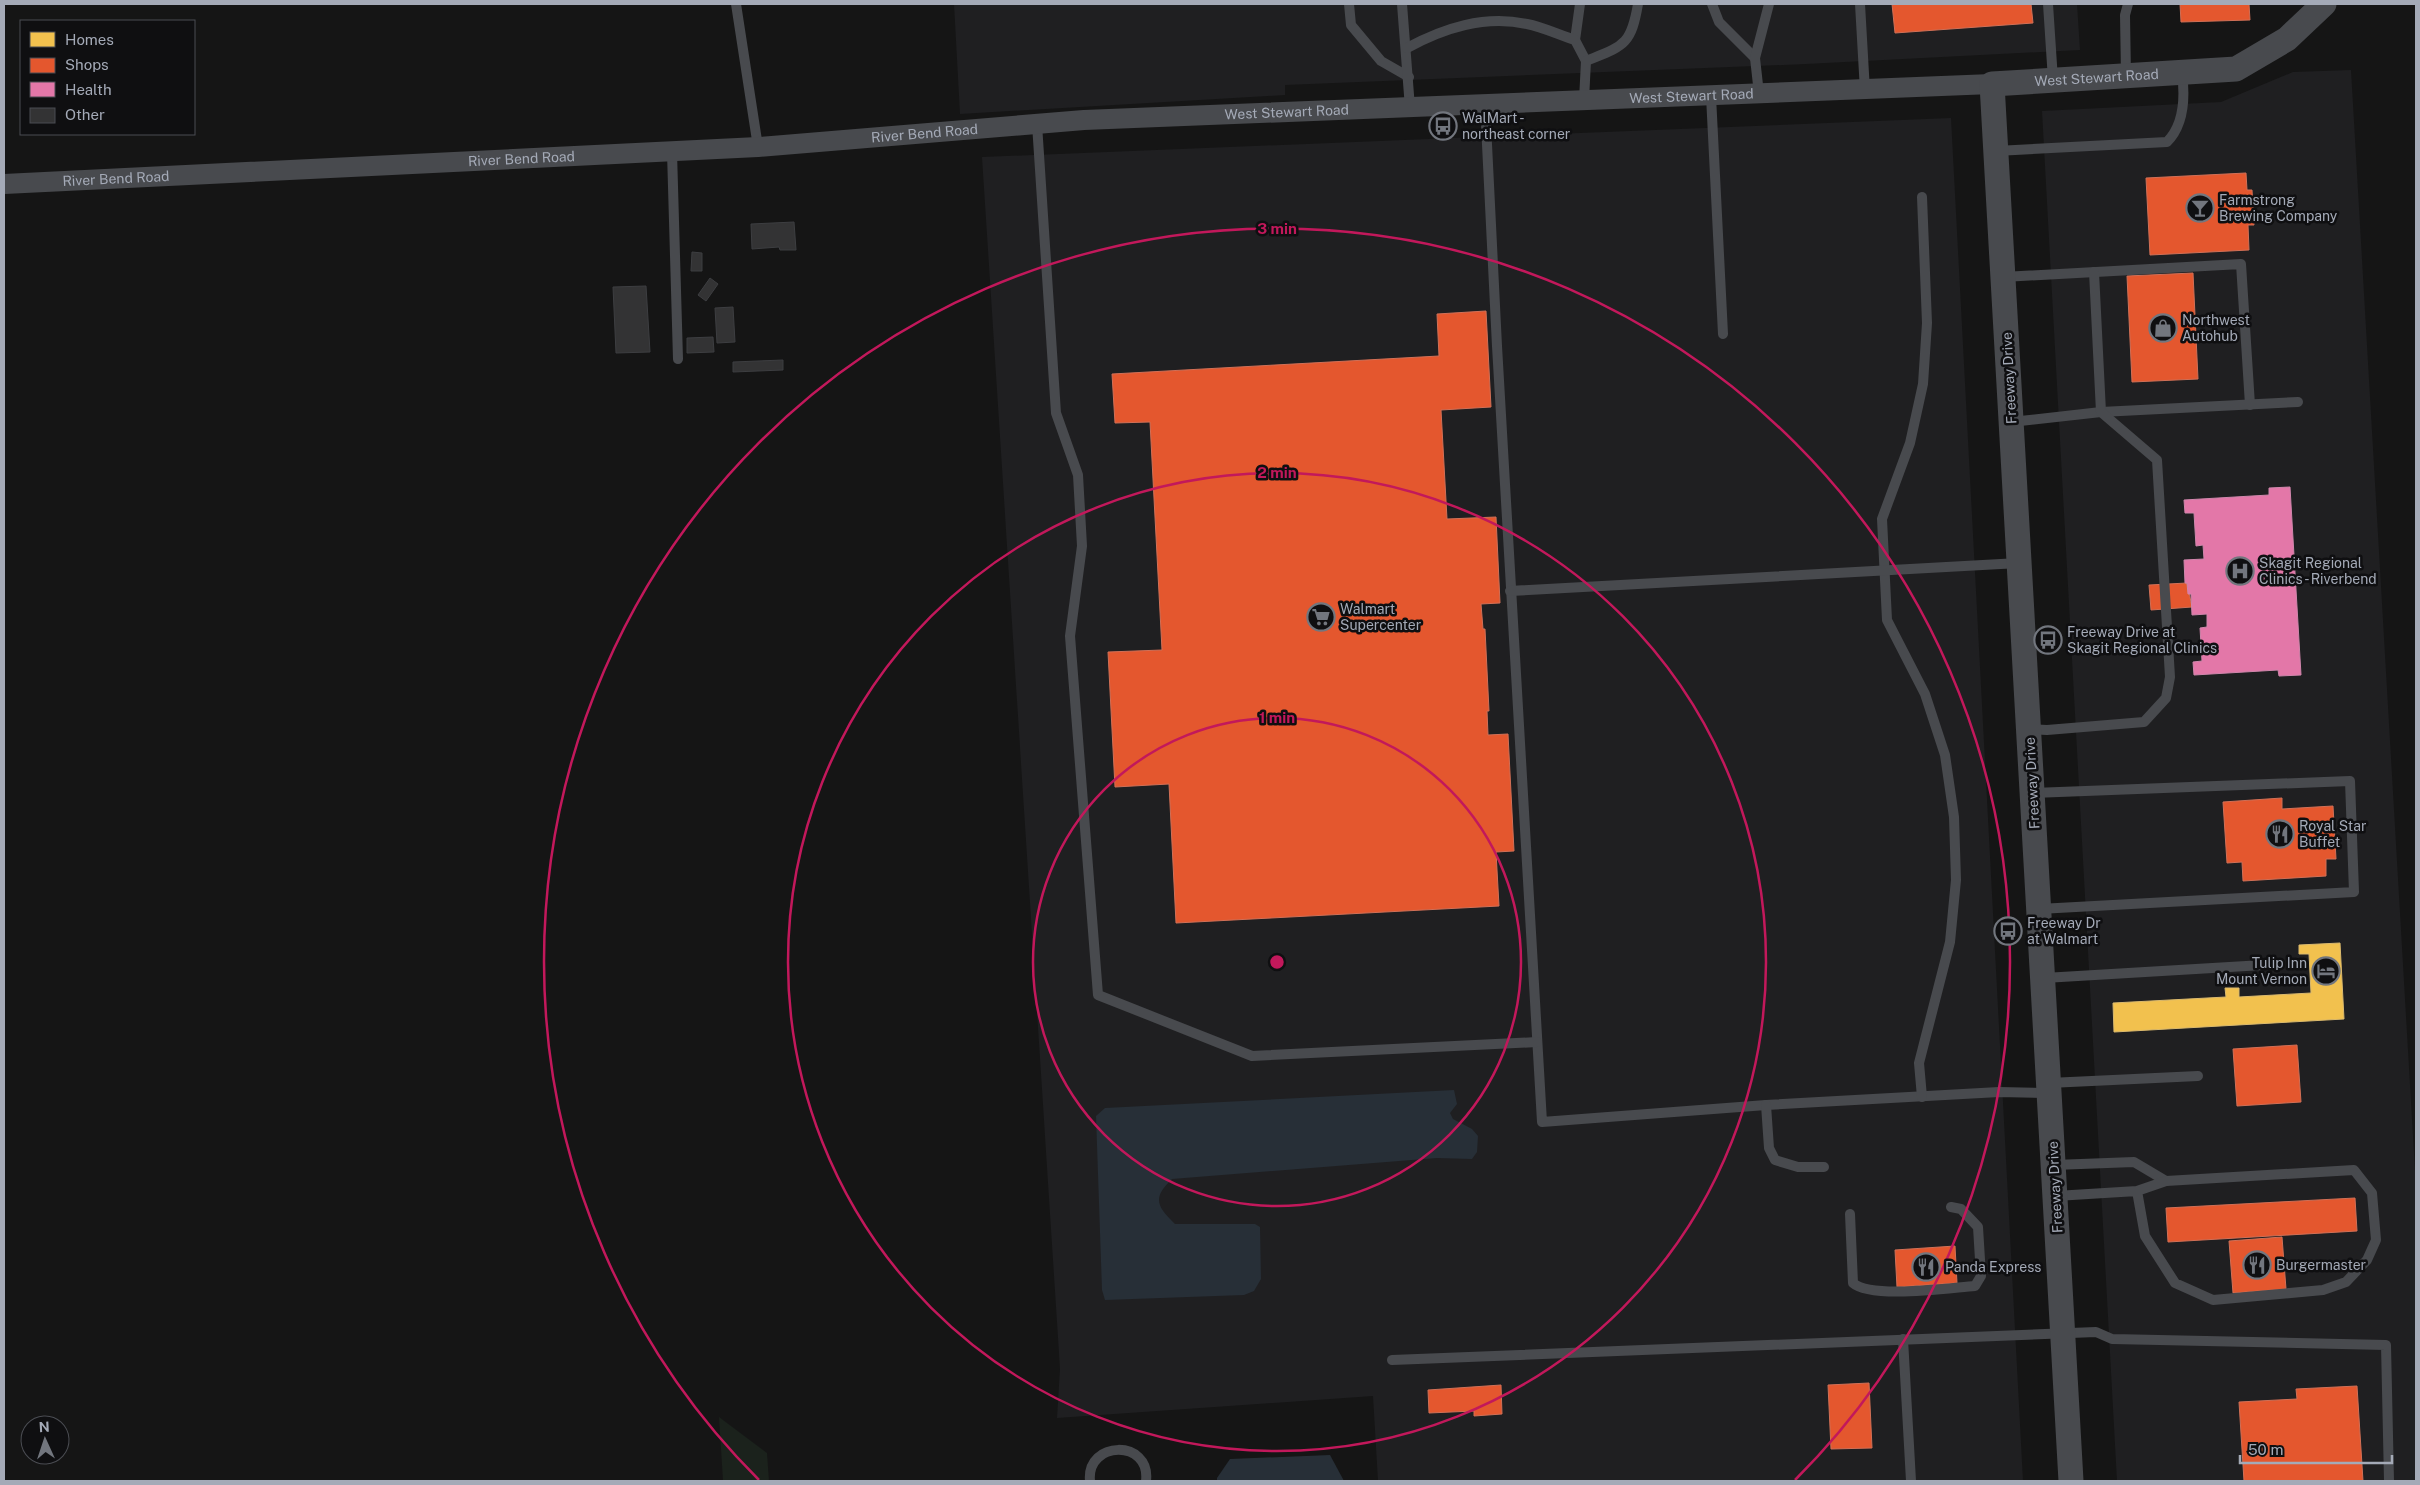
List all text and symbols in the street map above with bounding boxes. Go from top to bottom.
legend [20,20,195,135]
text: Homes [65,31,114,48]
text: Shops [65,56,109,73]
street label: West Stewart Road [2034,66,2159,89]
text: Health [65,81,112,98]
street label: West Stewart Road [1629,85,1754,106]
street label: West Stewart Road [1224,101,1349,122]
text: Other [65,106,105,123]
place label: WalMart - northeast corner [1462,110,1570,142]
bus stop icon: WalMart - northeast corner [1428,111,1458,141]
street label: River Bend Road [871,121,979,146]
street label: River Bend Road [468,148,575,169]
street label: River Bend Road [62,168,170,189]
place label: Farmstrong Brewing Company [2219,192,2338,224]
bar icon: Farmstrong Brewing Company [2185,193,2215,223]
text: 3 min [1257,220,1297,237]
place label: Northwest Autohub [2182,312,2250,344]
shop icon: Northwest Autohub [2148,313,2178,343]
street label: Freeway Drive [1999,332,2019,424]
text: 2 min [1257,464,1297,481]
place label: Skagit Regional Clinics - Riverbend [2259,555,2377,587]
hospital icon: Skagit Regional Clinics - Riverbend [2225,556,2255,586]
place label: Walmart Supercenter [1340,601,1421,633]
supermarket icon: Walmart Supercenter [1306,602,1336,632]
place label: Freeway Drive at Skagit Regional Clinics [2067,624,2217,656]
bus stop icon: Freeway Drive at Skagit Regional Clinics [2033,625,2063,655]
text: 1 min [1259,709,1295,726]
street label: Freeway Drive [2022,737,2042,829]
place label: Royal Star Buffet [2299,818,2367,850]
restaurant icon: Royal Star Buffet [2265,819,2295,849]
place label: Freeway Dr at Walmart [2027,915,2101,947]
bus stop icon: Freeway Dr at Walmart [1993,916,2023,946]
centre of rings [1268,953,1286,971]
place label: Tulip Inn Mount Vernon [2216,955,2307,987]
hotel icon: Tulip Inn Mount Vernon [2311,956,2341,986]
street label: Freeway Drive [2045,1141,2065,1233]
restaurant icon: Burgermaster [2242,1250,2272,1280]
restaurant icon: Panda Express [1911,1252,1941,1282]
place label: Burgermaster [2276,1257,2366,1273]
place label: Panda Express [1945,1259,2041,1275]
north arrow [20,1415,70,1465]
text: N [38,1419,50,1435]
scale bar [2240,1432,2392,1464]
text: 50 m [2248,1441,2283,1458]

